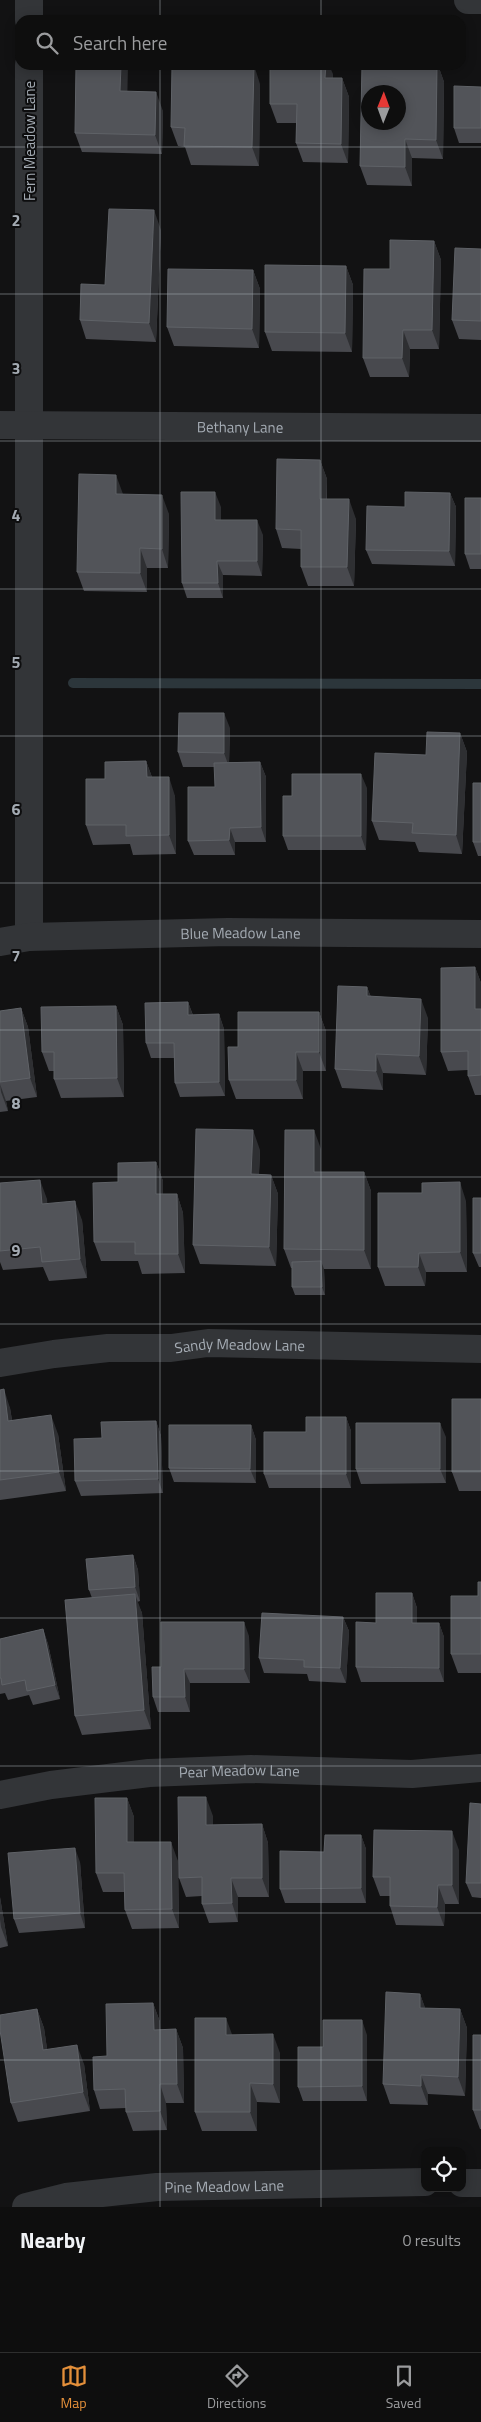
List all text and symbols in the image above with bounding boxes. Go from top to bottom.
search box [15,15,466,70]
text: Search here [73,28,167,57]
icon: search [33,29,61,57]
street label: Fern Meadow Lane [18,81,41,201]
north arrow [361,85,406,130]
text: 2 [12,208,20,232]
text: 3 [12,356,20,380]
street label: Bethany Lane [197,415,283,438]
text: 4 [12,503,21,527]
text: 5 [12,650,21,674]
text: 6 [12,797,21,821]
street label: Blue Meadow Lane [180,920,301,945]
text: 7 [12,944,20,968]
text: 8 [12,1091,21,1115]
text: 9 [12,1238,21,1262]
street label: Sandy Meadow Lane [173,1331,305,1359]
street label: Pear Meadow Lane [178,1757,300,1783]
map controls [421,2147,466,2192]
button: locate [421,2147,466,2192]
street label: Pine Meadow Lane [164,2173,284,2198]
text: Nearby [20,2224,85,2256]
text: 0 results [402,2228,461,2252]
tab: Map [60,2362,88,2413]
tab: Directions [207,2362,266,2413]
tab: Saved [386,2362,421,2413]

